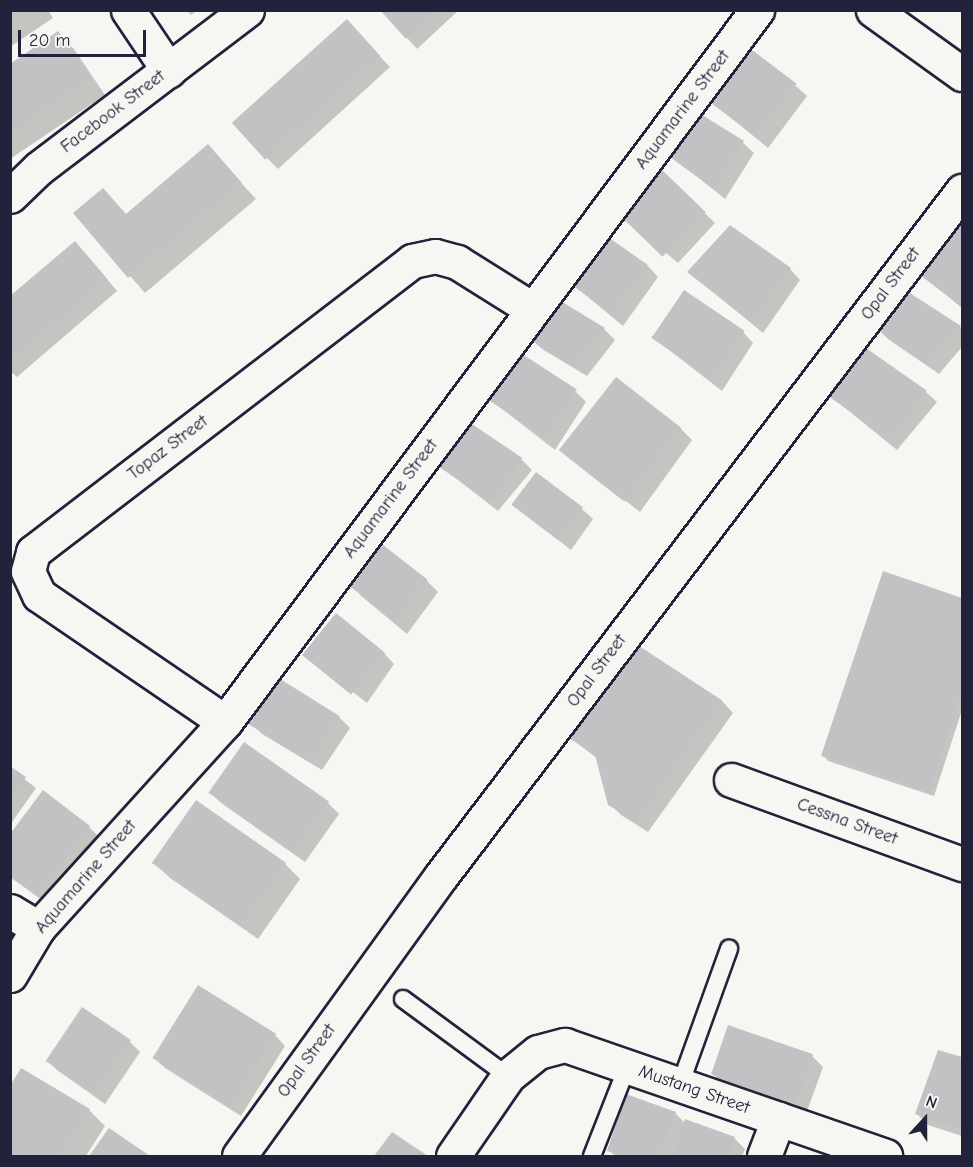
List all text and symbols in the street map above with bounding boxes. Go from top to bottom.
scale bar [21,18,148,56]
text: 20 m [29,30,70,51]
street label: Aquamarine Street [631,46,735,174]
street label: Facebook Street [57,66,169,158]
street label: Opal Street [857,243,925,325]
street label: Topaz Street [124,411,212,485]
street label: Aquamarine Street [339,435,443,563]
street label: Opal Street [563,630,631,712]
street label: Cessna Street [794,794,900,850]
street label: Aquamarine Street [31,816,141,938]
street label: Opal Street [273,1020,341,1102]
street label: Mustang Street [636,1061,752,1119]
north arrow [895,1089,955,1149]
text: N [923,1092,940,1112]

